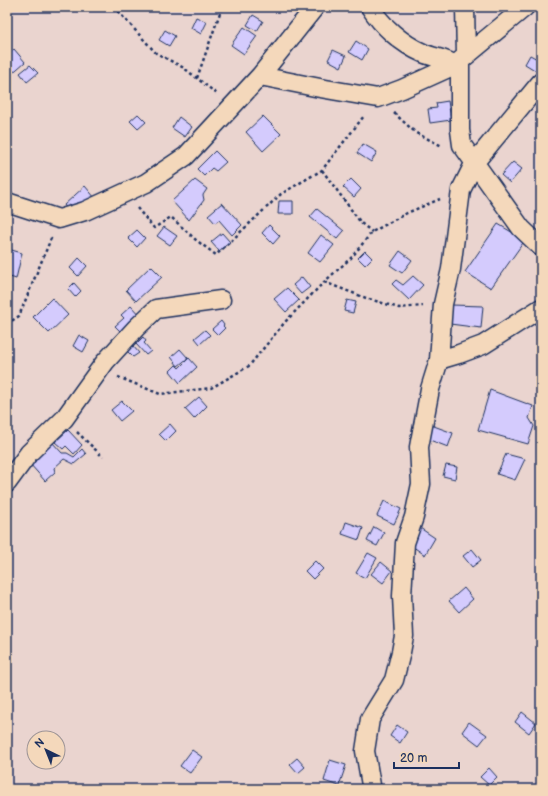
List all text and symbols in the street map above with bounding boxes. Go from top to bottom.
north arrow [26,730,66,770]
text: N [32,735,47,751]
scale bar [394,744,459,770]
text: 20 m [400,751,427,766]

